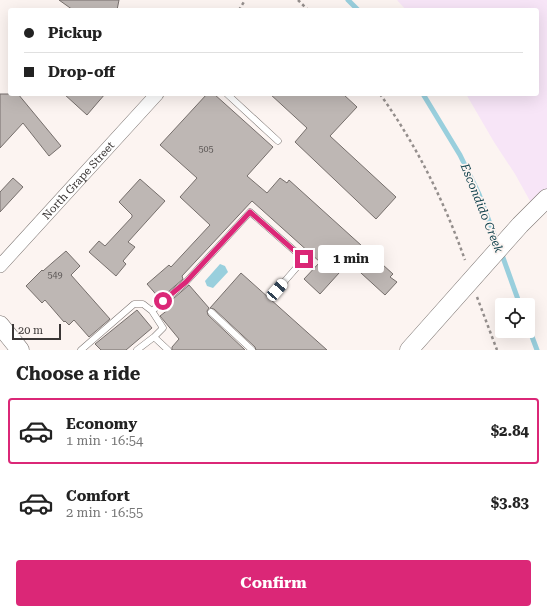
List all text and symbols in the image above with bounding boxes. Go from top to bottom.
text: Pickup [48,24,102,42]
text: Drop-off [48,63,115,81]
street label: North Grape Street [40,139,117,222]
house number: 505 [198,144,214,154]
water label: Escondido Creek [457,160,506,255]
callout: 1 min [318,245,384,273]
route end [295,250,313,268]
text: 1 min [333,251,369,266]
house number: 549 [47,270,63,280]
car [265,277,289,303]
route start [154,292,172,310]
map controls [495,298,535,338]
button: locate [495,298,535,338]
scale bar [12,322,61,341]
text: 20 m [18,324,43,337]
text: Choose a ride [16,363,140,384]
icon: car [18,413,54,449]
text: Economy [66,415,137,433]
text: $2.84 [491,422,529,440]
text: 1 min · 16:54 [66,433,143,448]
icon: car [18,485,54,521]
text: Comfort [66,487,130,505]
text: $3.83 [491,494,529,512]
text: 2 min · 16:55 [66,505,143,520]
button: Confirm [16,560,531,606]

